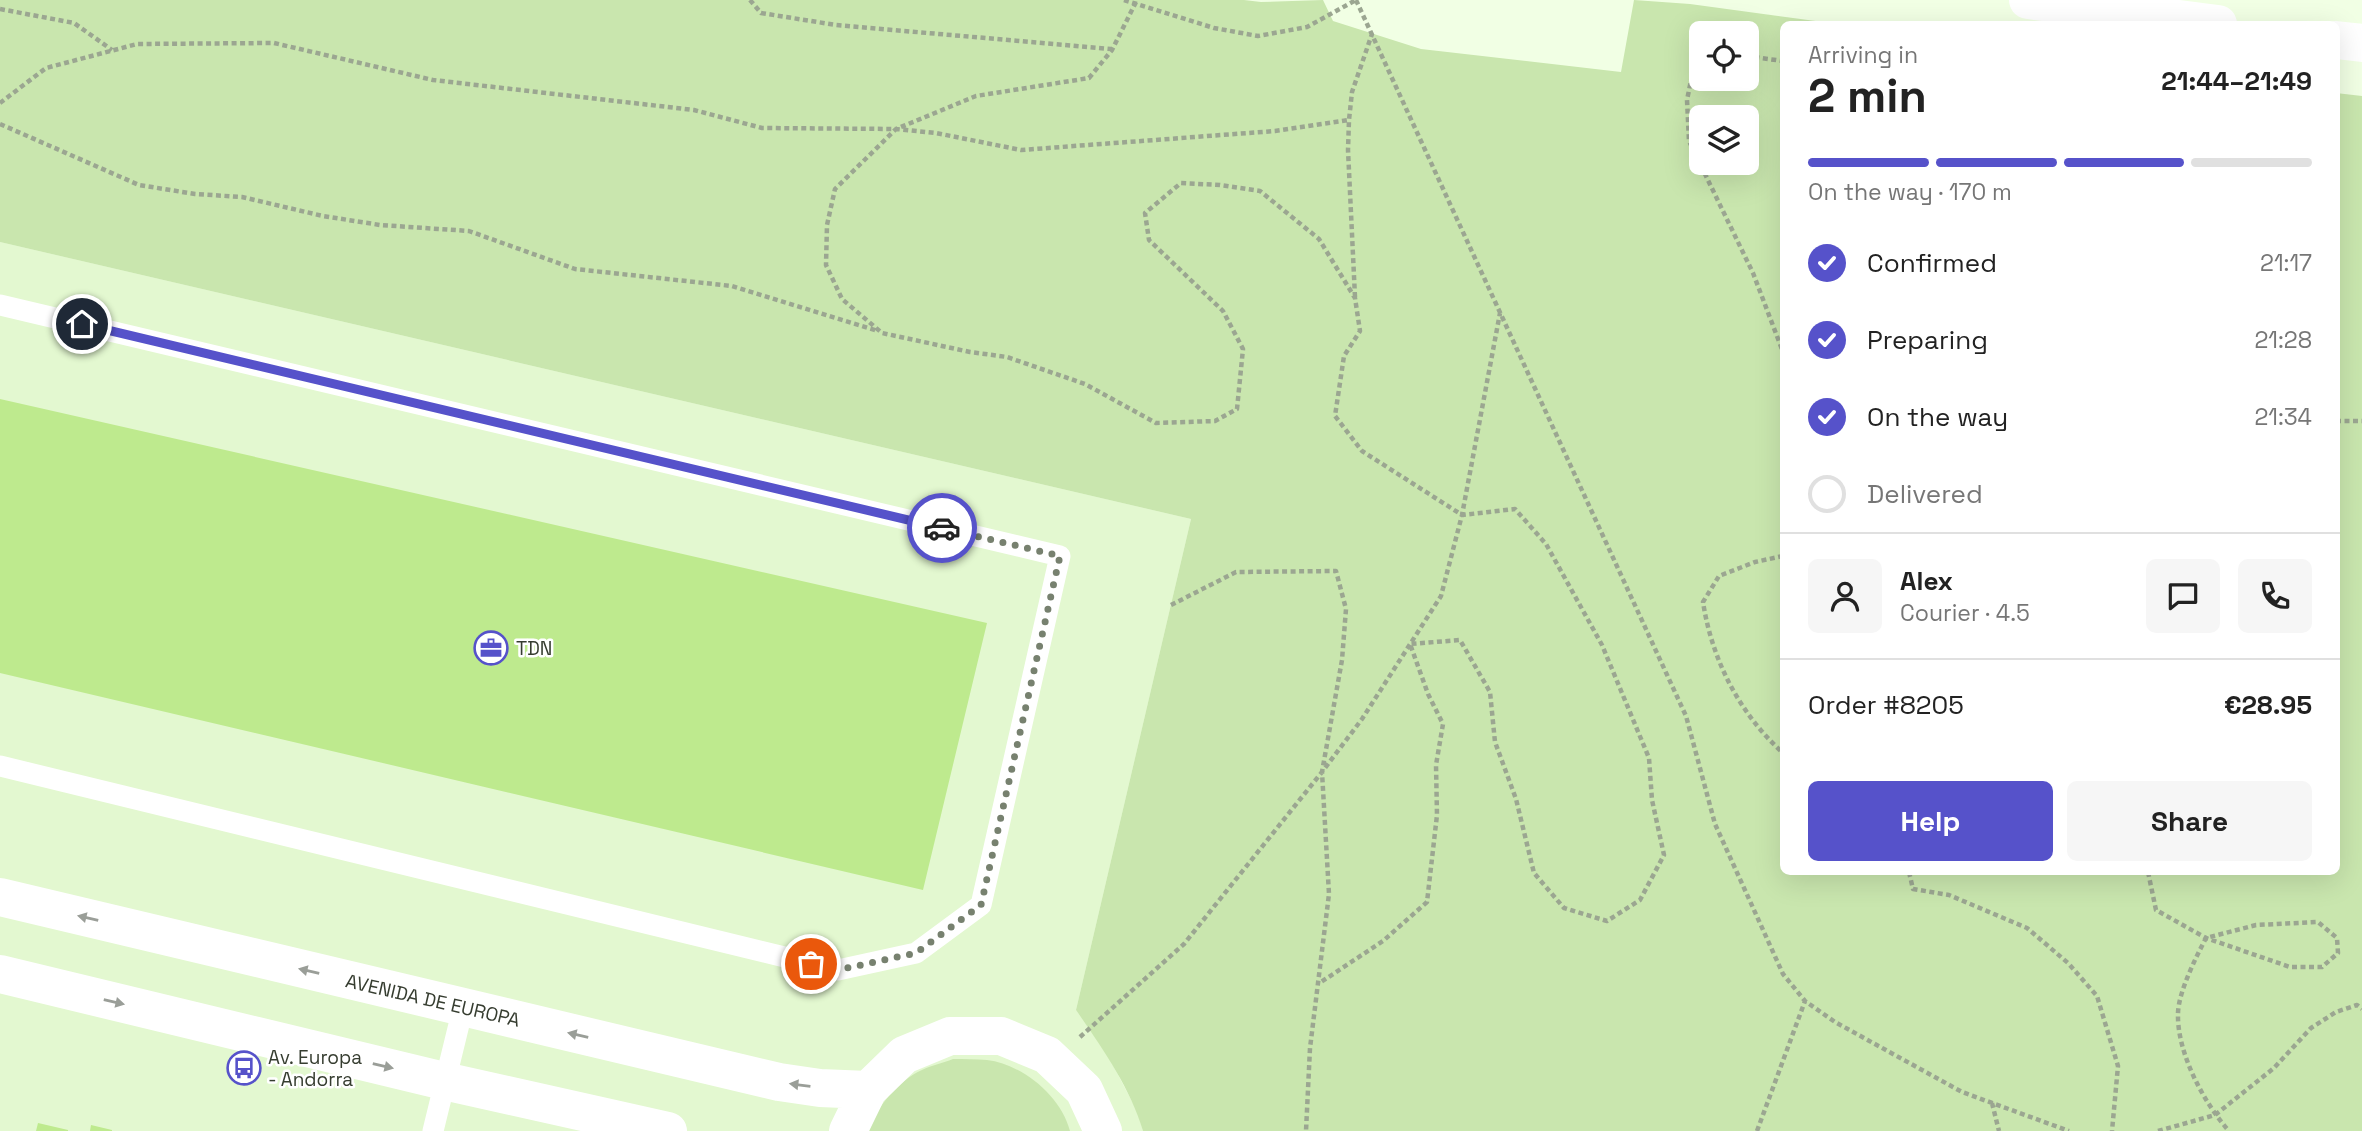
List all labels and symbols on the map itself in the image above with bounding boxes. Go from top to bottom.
pin [52,294,112,354]
courier [907,493,977,563]
office icon: TDN [472,629,510,667]
place label: TDN [516,636,552,661]
one-way arrow [76,912,98,923]
pin [781,934,841,994]
one-way arrow [298,965,320,976]
street label: AVENIDA DE EUROPA [343,968,523,1033]
one-way arrow [103,997,125,1008]
one-way arrow [567,1029,589,1040]
place label: Av. Europa - Andorra [268,1045,362,1092]
bus stop icon: Av. Europa - Andorra [225,1049,263,1087]
one-way arrow [372,1061,394,1072]
one-way arrow [788,1080,810,1091]

